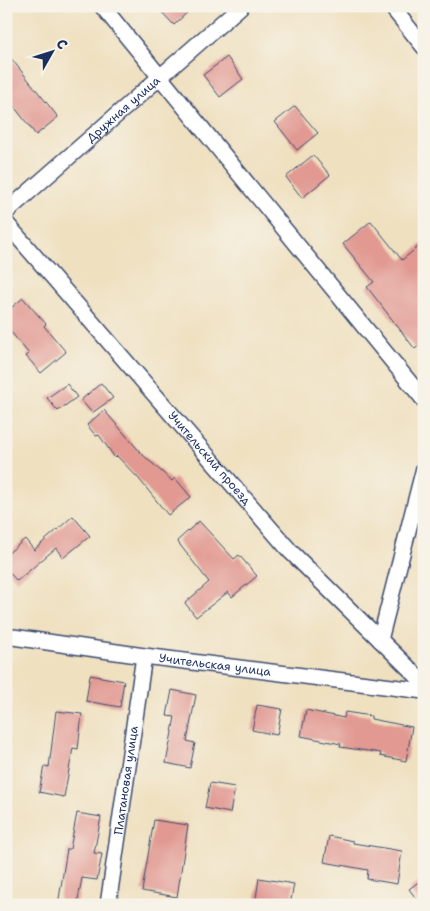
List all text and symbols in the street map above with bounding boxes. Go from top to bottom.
north arrow [28,28,78,78]
text: С [52,35,72,53]
street label: Дружная улица [83,72,164,146]
street label: Учительский проезд [165,408,255,509]
street label: Учительская улица [158,650,272,680]
street label: Платановая улица [110,724,142,836]

